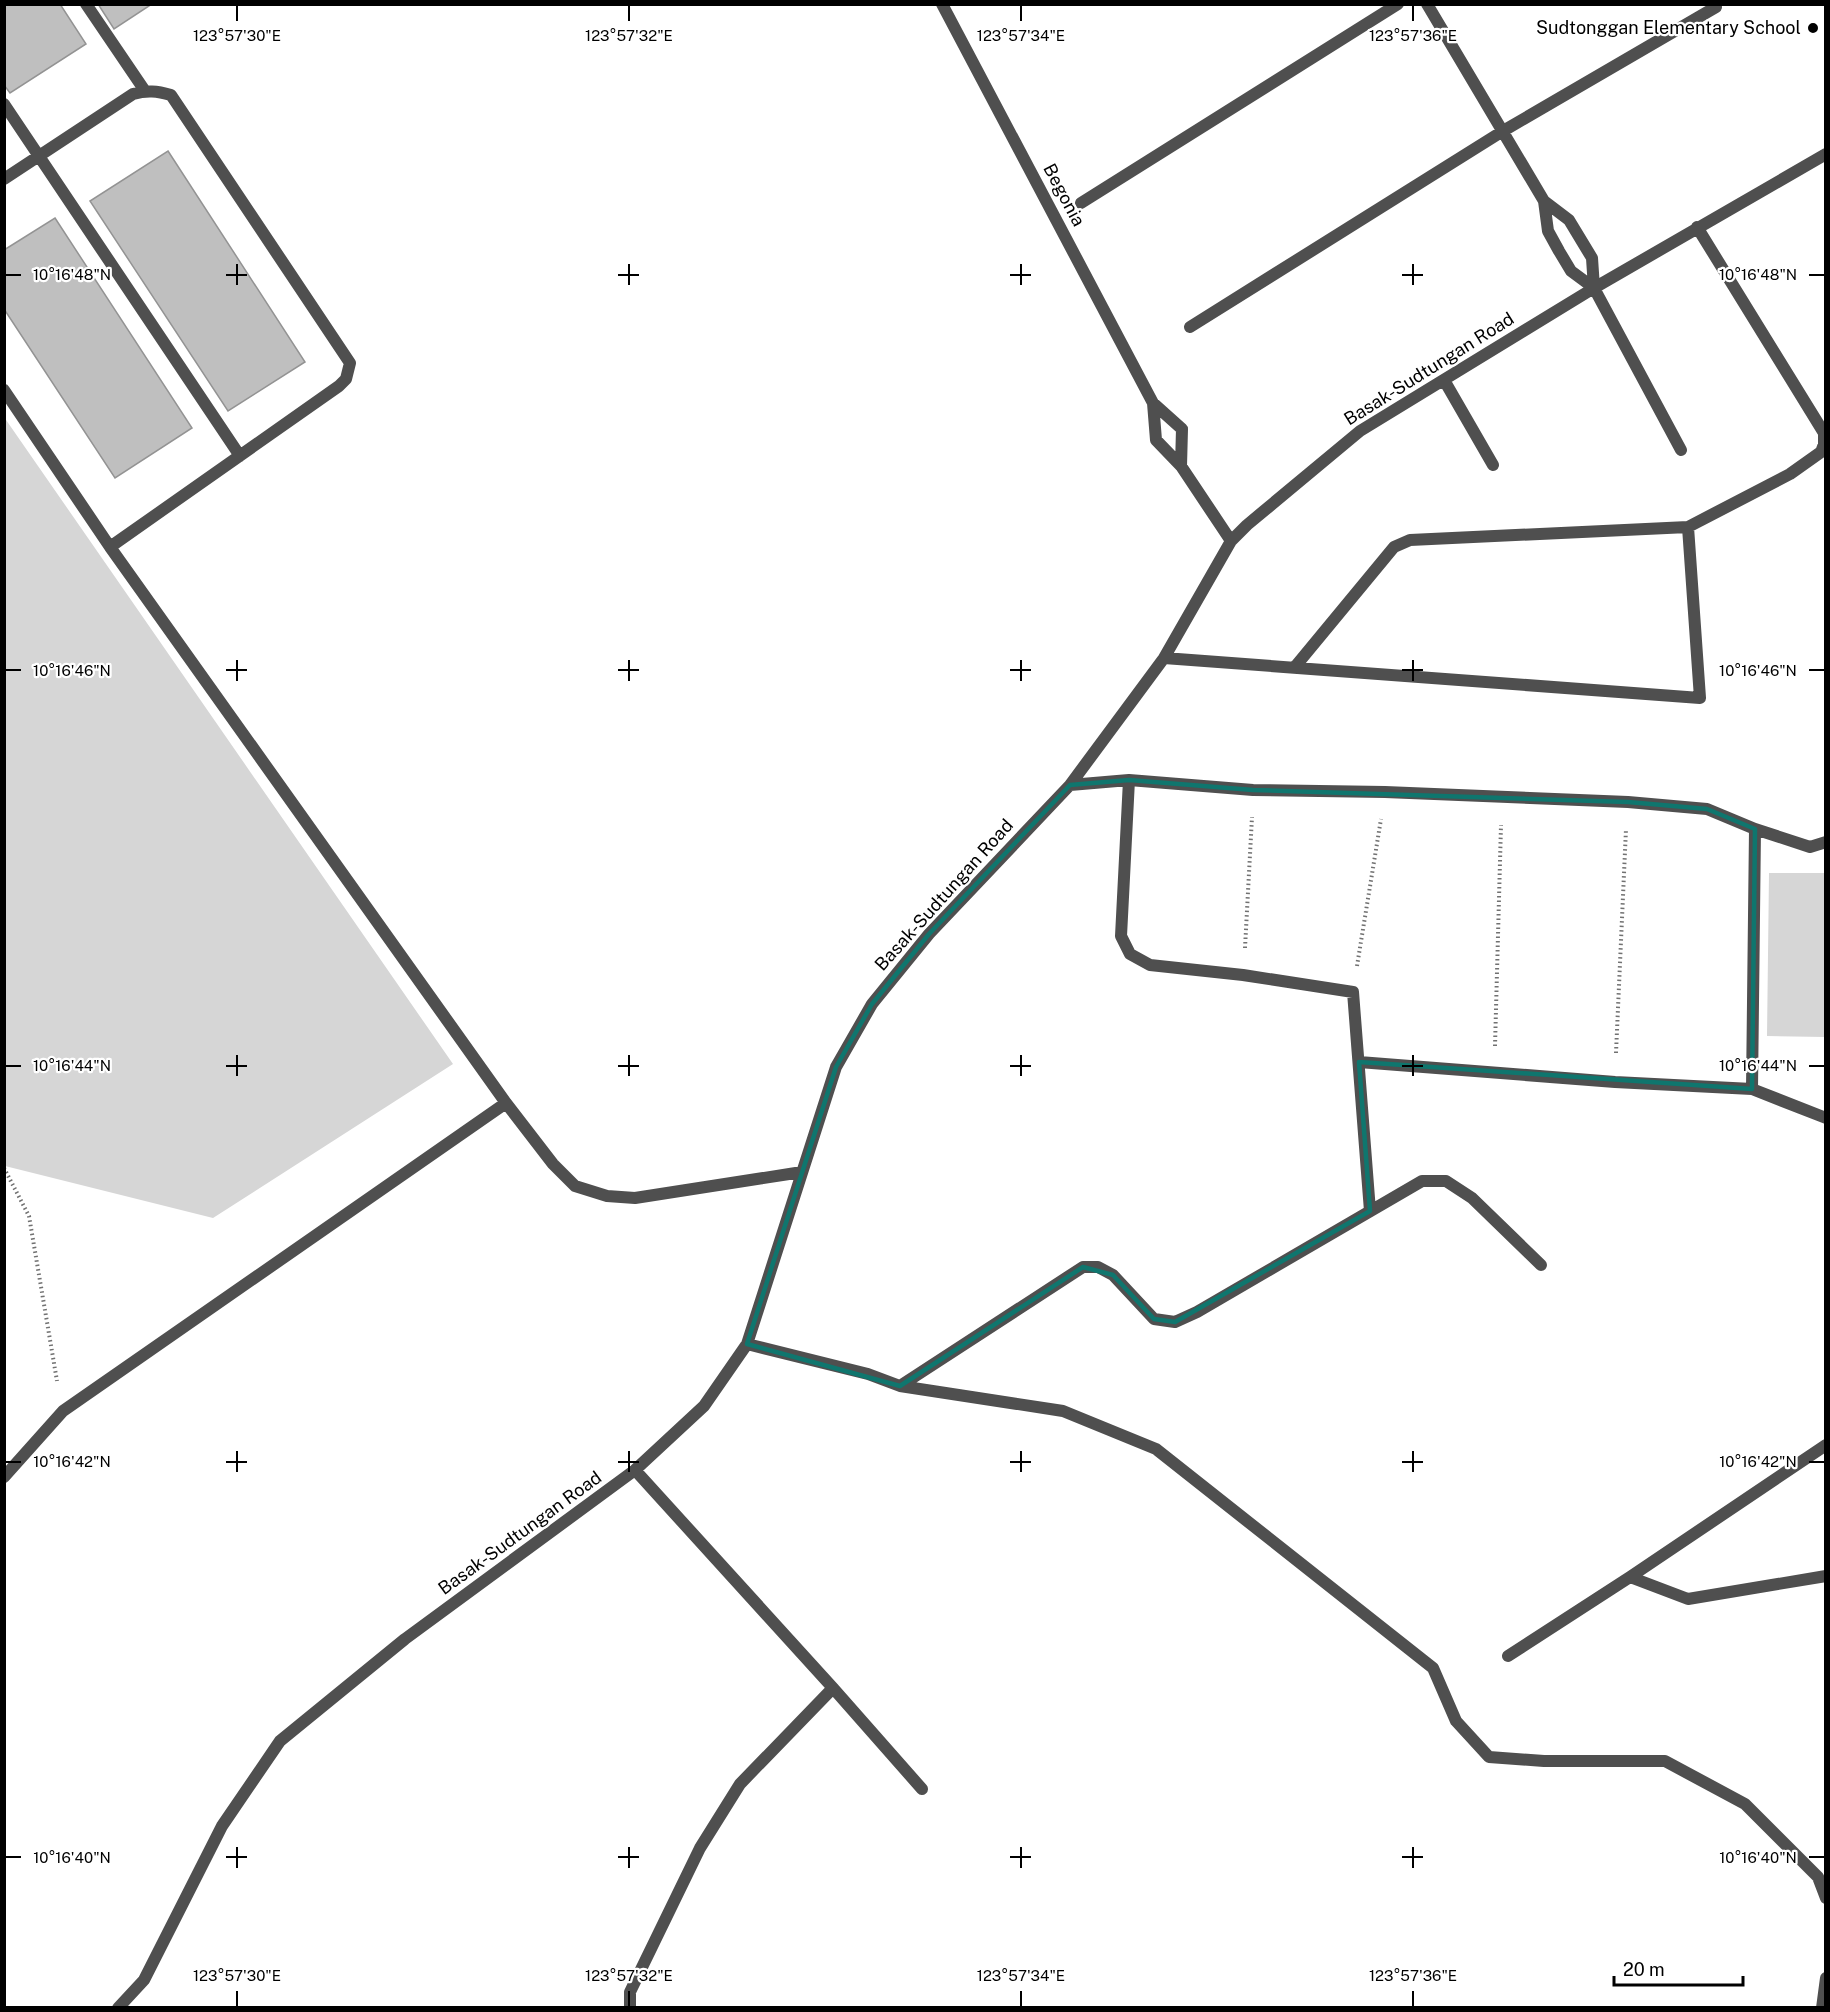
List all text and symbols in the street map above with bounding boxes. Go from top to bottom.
place label: Sudtonggan Elementary School [1536,17,1801,38]
marker: Sudtonggan Elementary School [1806,21,1820,35]
text: 123°57'30"E [193,27,281,44]
text: 123°57'32"E [585,27,673,44]
text: 123°57'34"E [977,27,1065,44]
text: 123°57'36"E [1369,27,1457,44]
street label: Begonia [1039,160,1090,230]
text: 10°16'48"N [33,266,111,283]
text: 10°16'48"N [1719,266,1797,283]
street label: Basak-Sudtungan Road [1340,308,1518,430]
text: 10°16'46"N [33,662,111,679]
text: 10°16'46"N [1719,662,1797,679]
street label: Basak-Sudtungan Road [870,815,1017,975]
text: 10°16'44"N [33,1057,111,1074]
text: 10°16'44"N [1719,1057,1797,1074]
text: 10°16'42"N [33,1453,111,1470]
text: 10°16'42"N [1719,1453,1797,1470]
street label: Basak-Sudtungan Road [434,1466,605,1599]
text: 10°16'40"N [33,1849,111,1866]
text: 10°16'40"N [1719,1849,1797,1866]
scale bar [1614,1949,1743,1987]
text: 20 m [1623,1959,1665,1980]
text: 123°57'30"E [193,1967,281,1984]
text: 123°57'32"E [585,1967,673,1984]
text: 123°57'34"E [977,1967,1065,1984]
text: 123°57'36"E [1369,1967,1457,1984]

